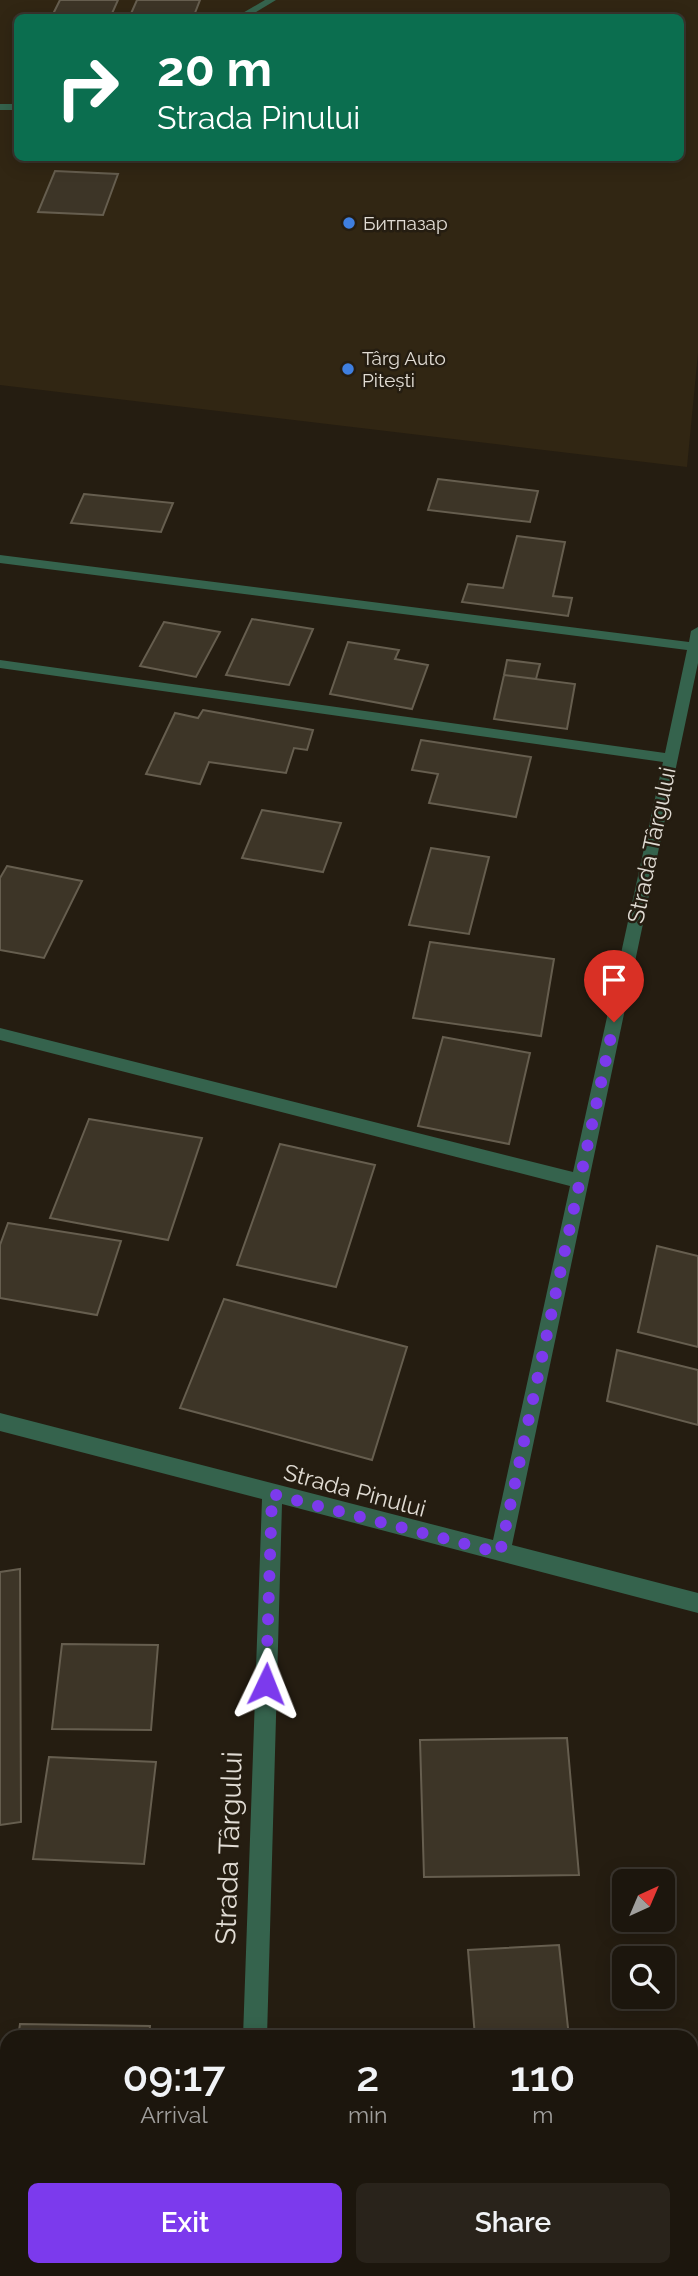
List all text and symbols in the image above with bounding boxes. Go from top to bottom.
text: 20 m [157,40,272,97]
icon: right [42,42,133,133]
text: Strada Pinului [157,99,360,136]
place label: Битпазар [363,212,448,234]
marker: Битпазар [341,215,357,231]
place label: Târg Auto Pitești [362,347,446,391]
marker: Târg Auto Pitești [340,361,356,377]
street label: Strada Târgului [621,765,681,925]
pin [584,950,644,1022]
icon: arrive [595,961,633,999]
street label: Strada Pinului [281,1458,429,1522]
position arrow [229,1647,303,1721]
street label: Strada Târgului [209,1751,249,1945]
north arrow [612,1869,676,1932]
map controls [612,1869,675,2009]
button: search [612,1946,675,2009]
text: 09:17 [123,2052,225,2101]
text: 2 [356,2052,379,2101]
text: 110 [510,2052,575,2101]
text: Arrival [140,2101,208,2128]
text: min [348,2101,387,2128]
text: m [532,2101,553,2128]
button: Exit [28,2183,342,2263]
button: Share [356,2183,670,2263]

